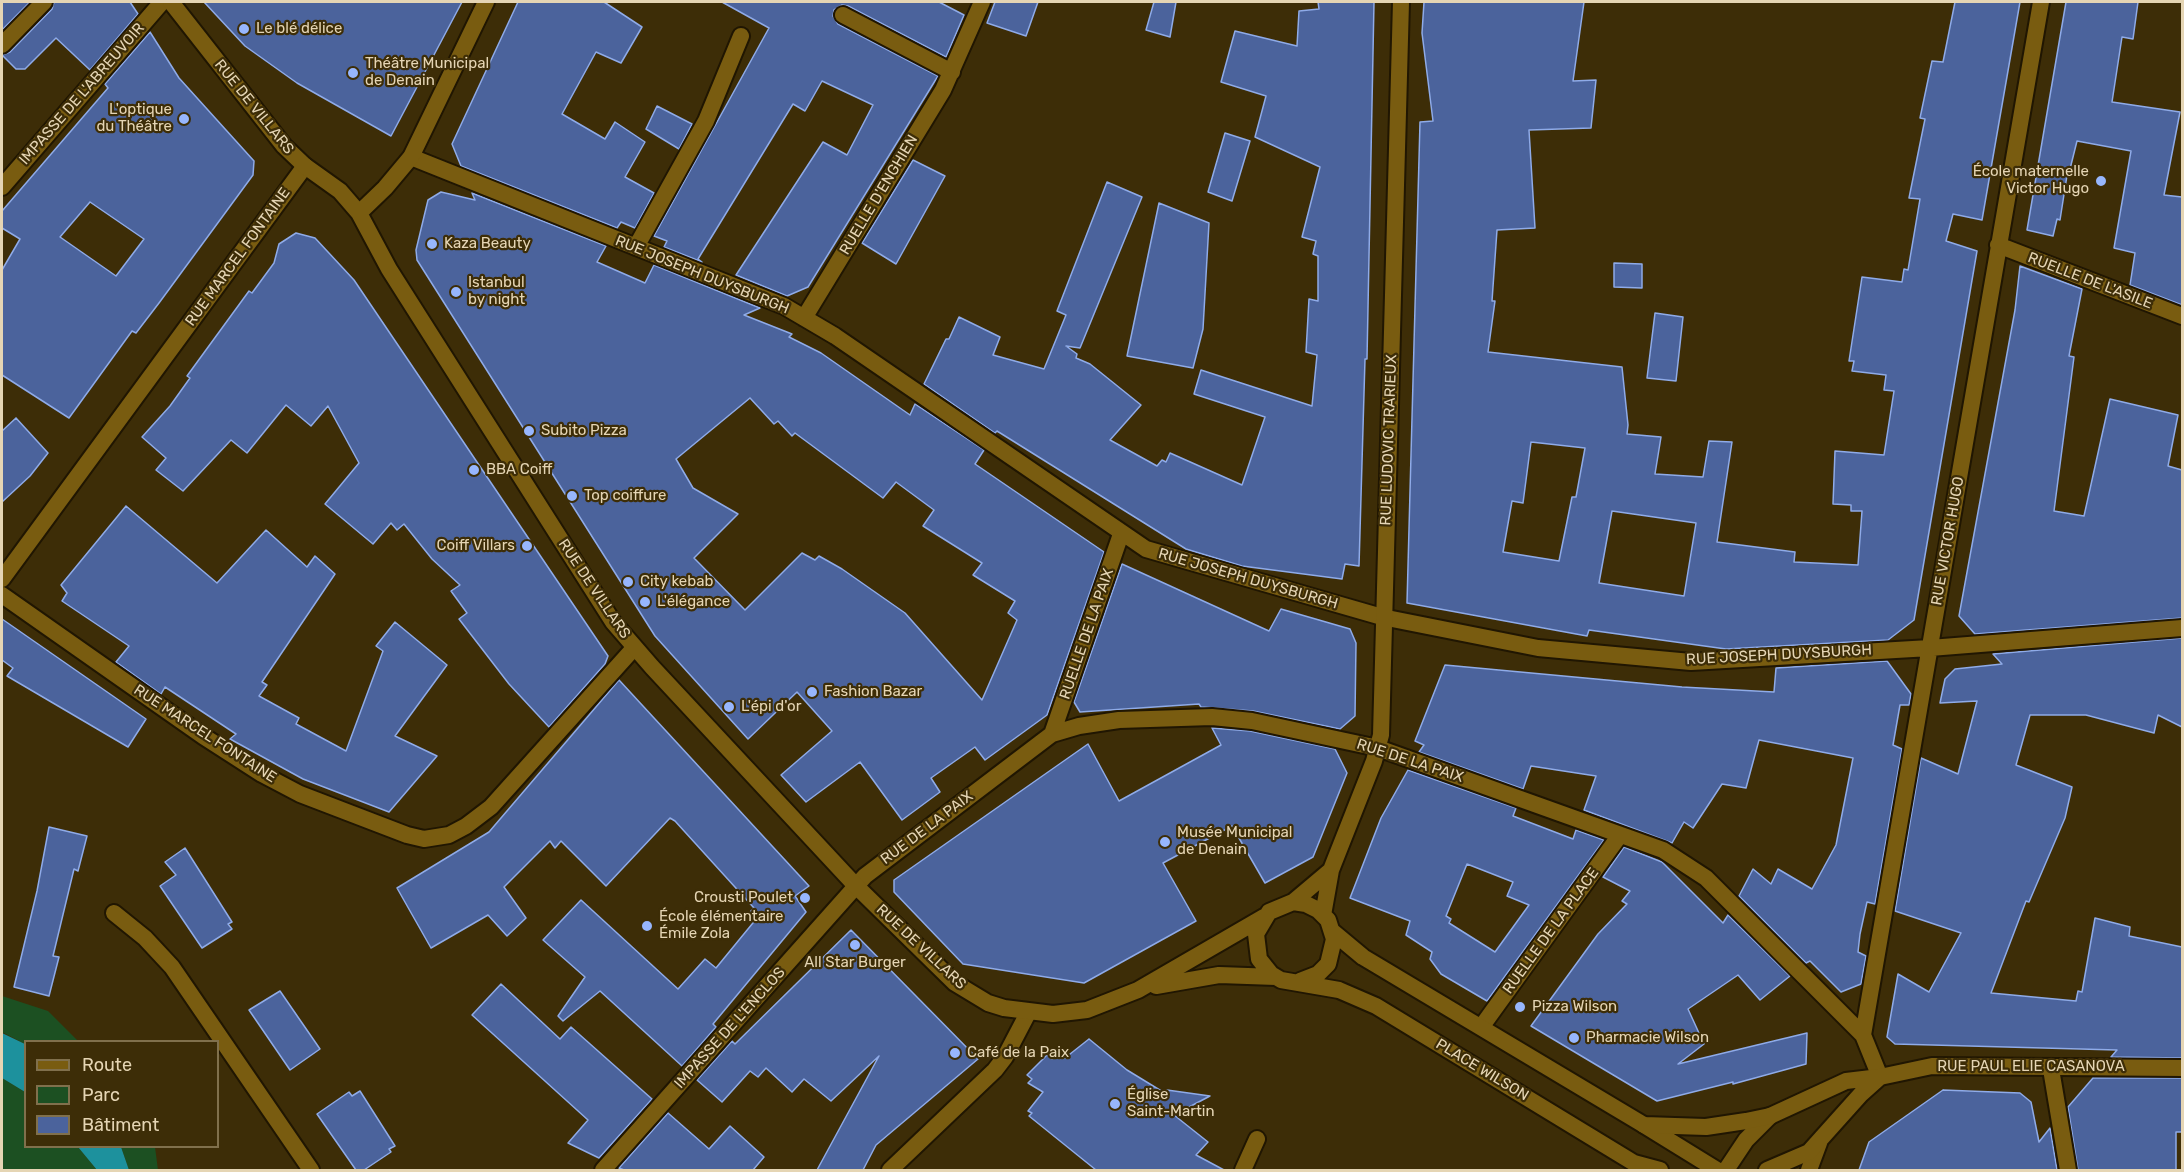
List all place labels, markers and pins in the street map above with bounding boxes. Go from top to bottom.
place label: Le blé délice [256,20,342,38]
marker: Le blé délice [237,22,251,36]
place label: Théâtre Municipal de Denain [365,55,489,90]
marker: Théâtre Municipal de Denain [346,66,360,80]
place label: L'optique du Théâtre [96,101,172,136]
marker: L'optique du Théâtre [177,112,191,126]
place label: École maternelle Victor Hugo [1973,163,2089,198]
marker: École maternelle Victor Hugo [2094,174,2108,188]
place label: Kaza Beauty [444,235,531,253]
marker: Kaza Beauty [425,237,439,251]
place label: Istanbul by night [468,274,525,309]
marker: Istanbul by night [449,285,463,299]
place label: Subito Pizza [541,422,627,440]
marker: Subito Pizza [522,424,536,438]
place label: BBA Coiff [486,461,552,479]
marker: BBA Coiff [467,463,481,477]
place label: Top coiffure [584,487,666,505]
marker: Top coiffure [565,489,579,503]
place label: Coiff Villars [436,537,515,555]
marker: Coiff Villars [520,539,534,553]
place label: City kebab [640,573,713,591]
marker: City kebab [621,575,635,589]
place label: L'élégance [657,593,730,611]
marker: L'élégance [638,595,652,609]
place label: Fashion Bazar [824,683,922,701]
marker: Fashion Bazar [805,685,819,699]
place label: L'épi d'or [741,698,801,716]
marker: L'épi d'or [722,700,736,714]
place label: Musée Municipal de Denain [1177,824,1292,859]
marker: Musée Municipal de Denain [1158,835,1172,849]
place label: Crousti Poulet [694,889,793,907]
marker: Crousti Poulet [798,891,812,905]
place label: École élémentaire Émile Zola [659,908,784,943]
marker: École élémentaire Émile Zola [640,919,654,933]
marker: All Star Burger [848,938,862,952]
place label: All Star Burger [804,954,906,972]
place label: Pizza Wilson [1532,998,1617,1016]
marker: Pizza Wilson [1513,1000,1527,1014]
place label: Pharmacie Wilson [1586,1029,1709,1047]
marker: Pharmacie Wilson [1567,1031,1581,1045]
place label: Café de la Paix [967,1044,1069,1062]
marker: Café de la Paix [948,1046,962,1060]
place label: Église Saint-Martin [1127,1086,1215,1121]
marker: Église Saint-Martin [1108,1097,1122,1111]

